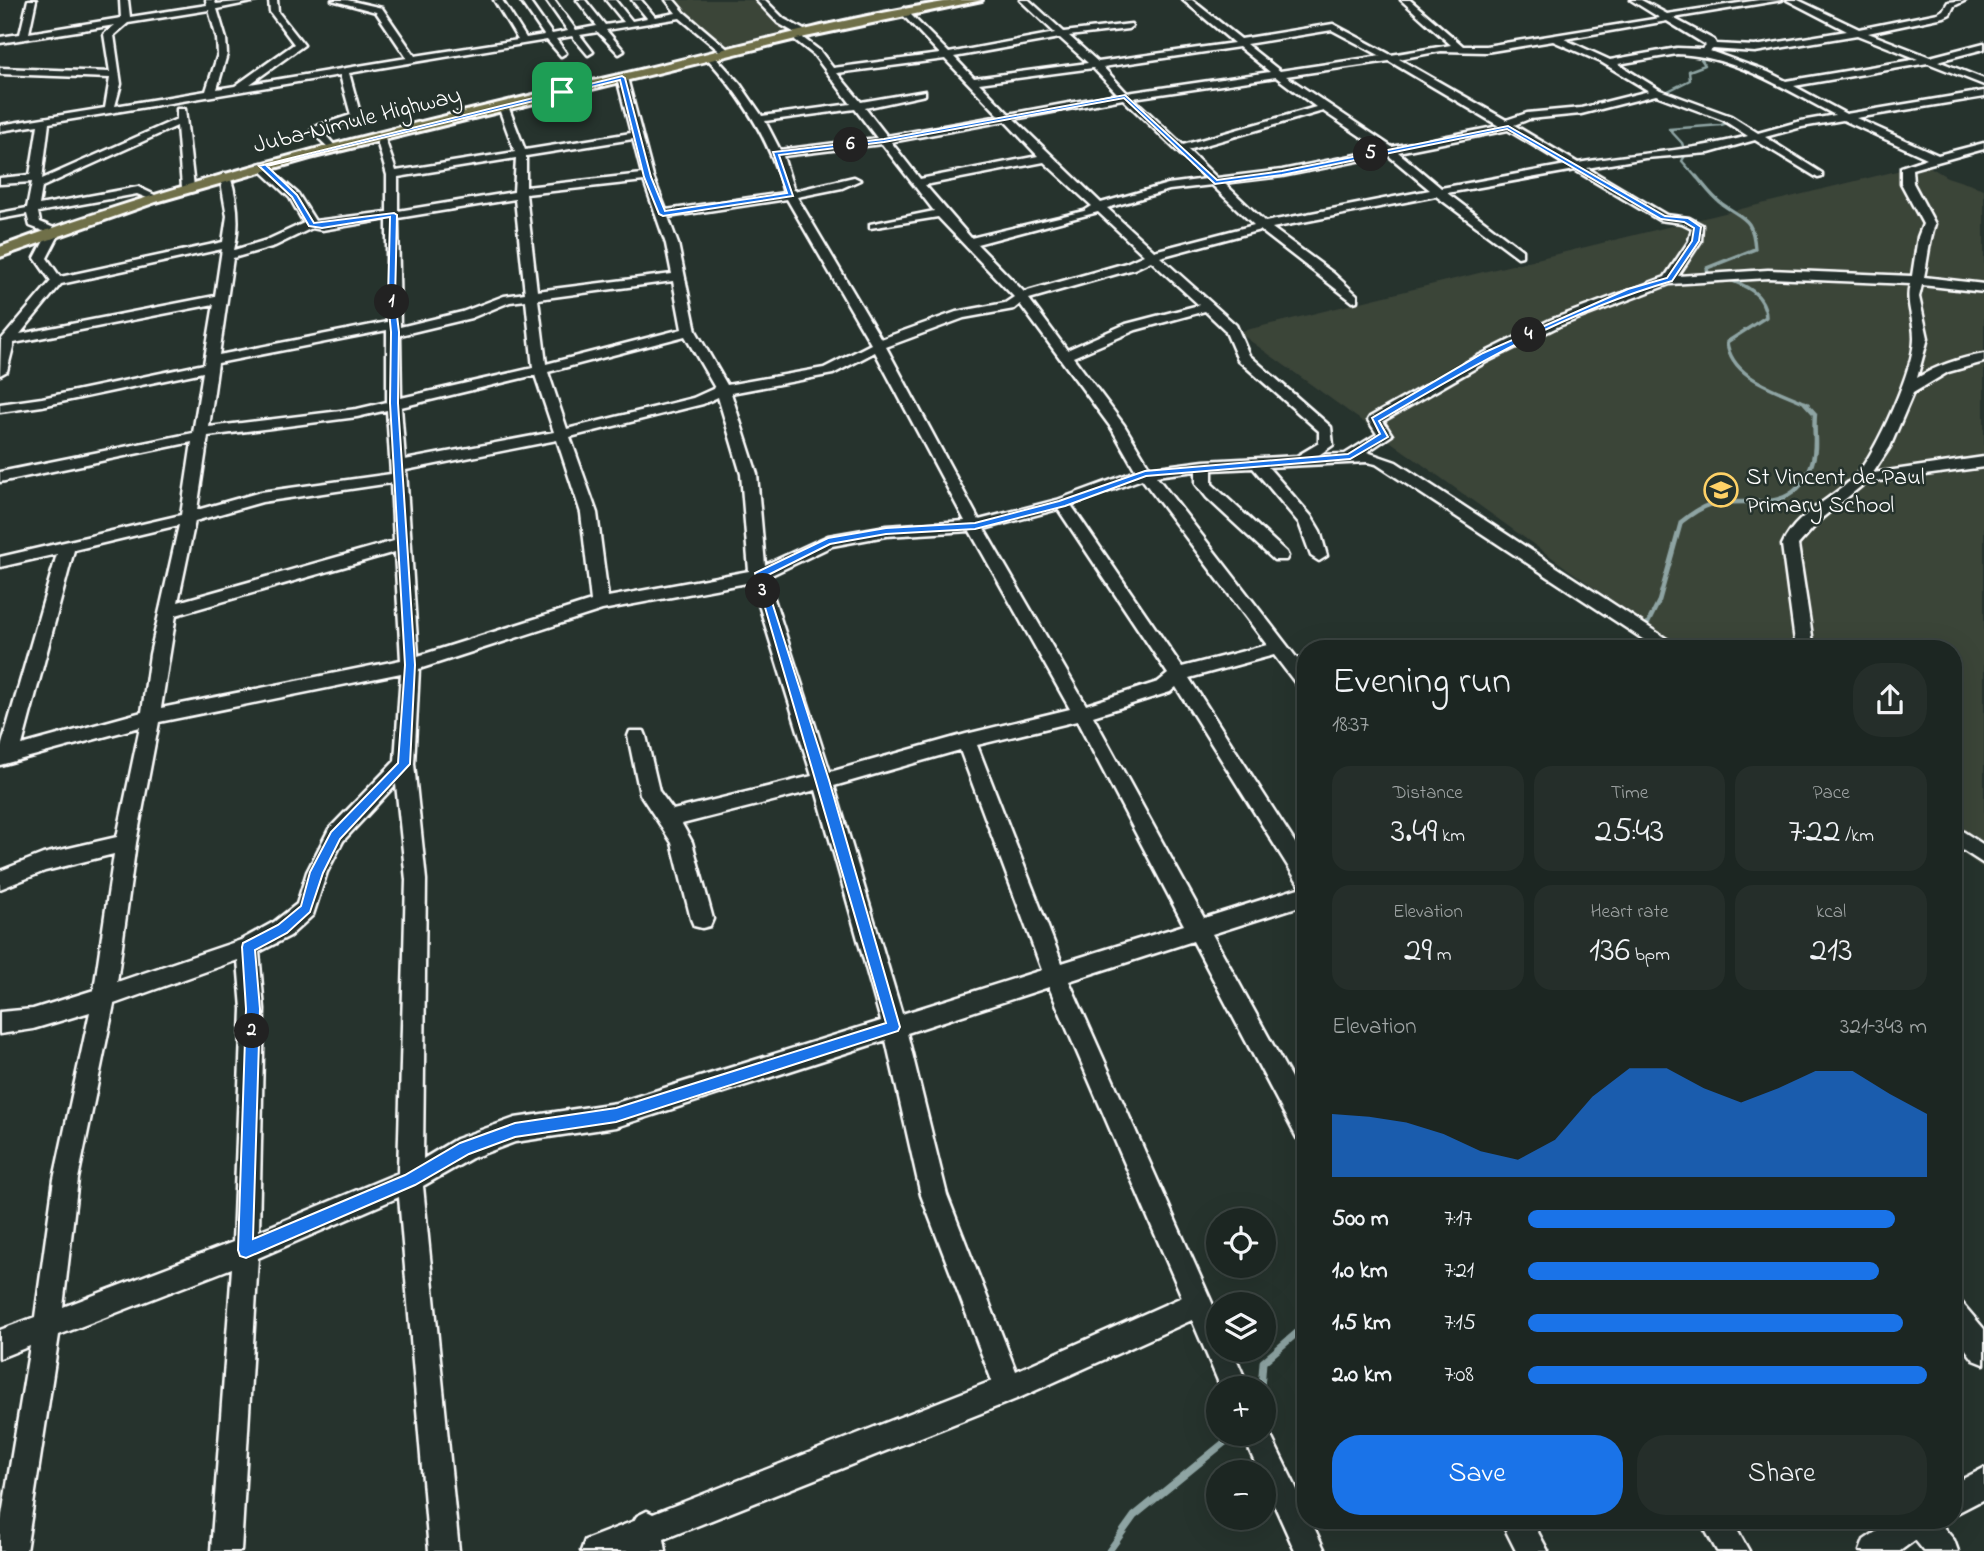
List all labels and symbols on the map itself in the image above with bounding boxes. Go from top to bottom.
pin [532,62,592,122]
street label: Juba–Nimule Highway [250,79,465,165]
pin: 6 [834,128,868,162]
pin: 5 [1354,136,1388,172]
pin: 1 [374,284,410,320]
pin: 4 [1512,318,1546,352]
place label: St Vincent de Paul Primary School [1746,461,1925,525]
school or university icon: St Vincent de Paul Primary School [1702,471,1740,509]
pin: 3 [746,574,780,608]
pin: 2 [234,1014,270,1048]

